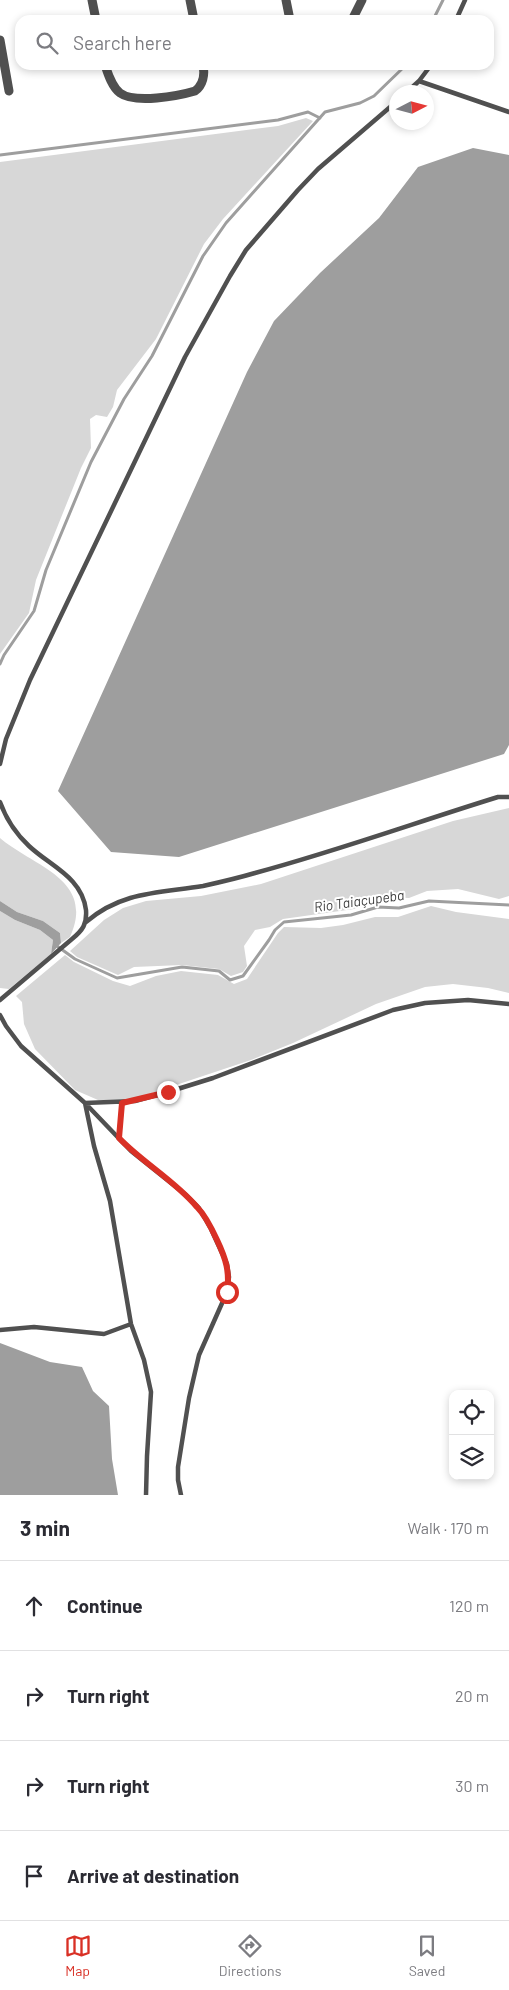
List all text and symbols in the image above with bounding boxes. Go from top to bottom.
search box [15,15,494,70]
icon: search [33,29,61,57]
text: Search here [73,31,172,54]
north arrow [389,85,434,130]
water label: Rio Taiaçupeba [313,886,405,915]
route end [157,1081,180,1104]
route start [216,1281,239,1304]
map controls [449,1390,494,1480]
button: locate [449,1390,494,1435]
button: layers [449,1435,494,1480]
text: 3 min [20,1515,70,1540]
text: Walk · 170 m [407,1518,489,1537]
icon: ahead [20,1592,48,1620]
text: Continue [67,1594,143,1617]
text: 120 m [449,1596,489,1615]
icon: right [20,1682,48,1710]
text: Turn right [67,1684,149,1707]
text: 20 m [455,1686,489,1705]
icon: right [20,1772,48,1800]
text: Turn right [67,1774,149,1797]
text: 30 m [455,1776,489,1795]
icon: arrive [20,1862,48,1890]
text: Arrive at destination [67,1864,239,1887]
tab: Map [64,1932,92,1979]
tab: Directions [219,1932,281,1979]
tab: Saved [409,1932,445,1979]

